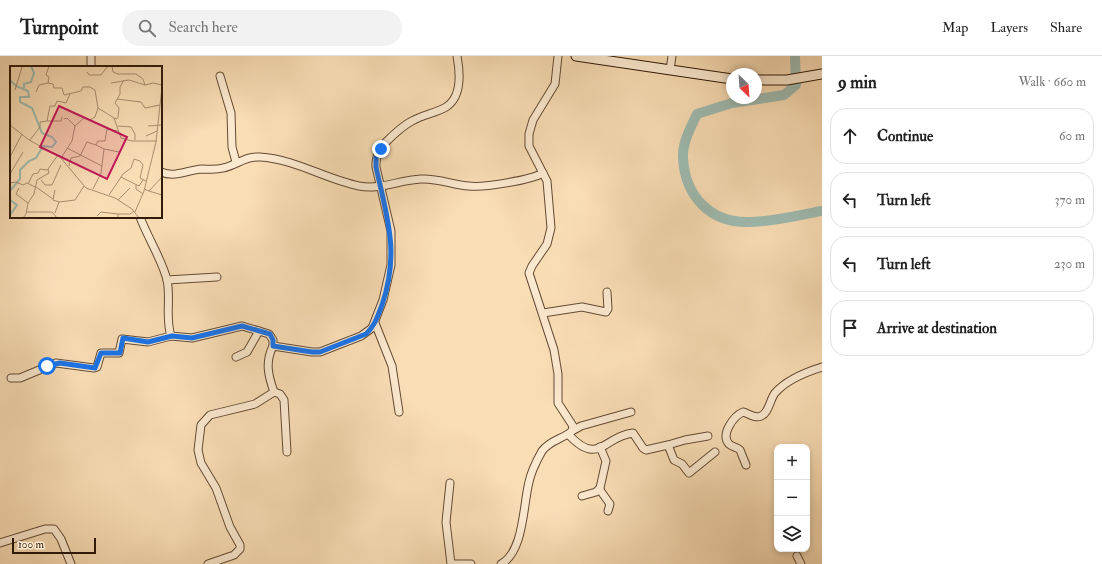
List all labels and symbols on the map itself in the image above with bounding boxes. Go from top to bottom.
inset map [10,66,162,218]
north arrow [726,68,762,104]
route end [372,140,390,158]
route start [38,357,56,375]
scale bar [12,536,96,555]

